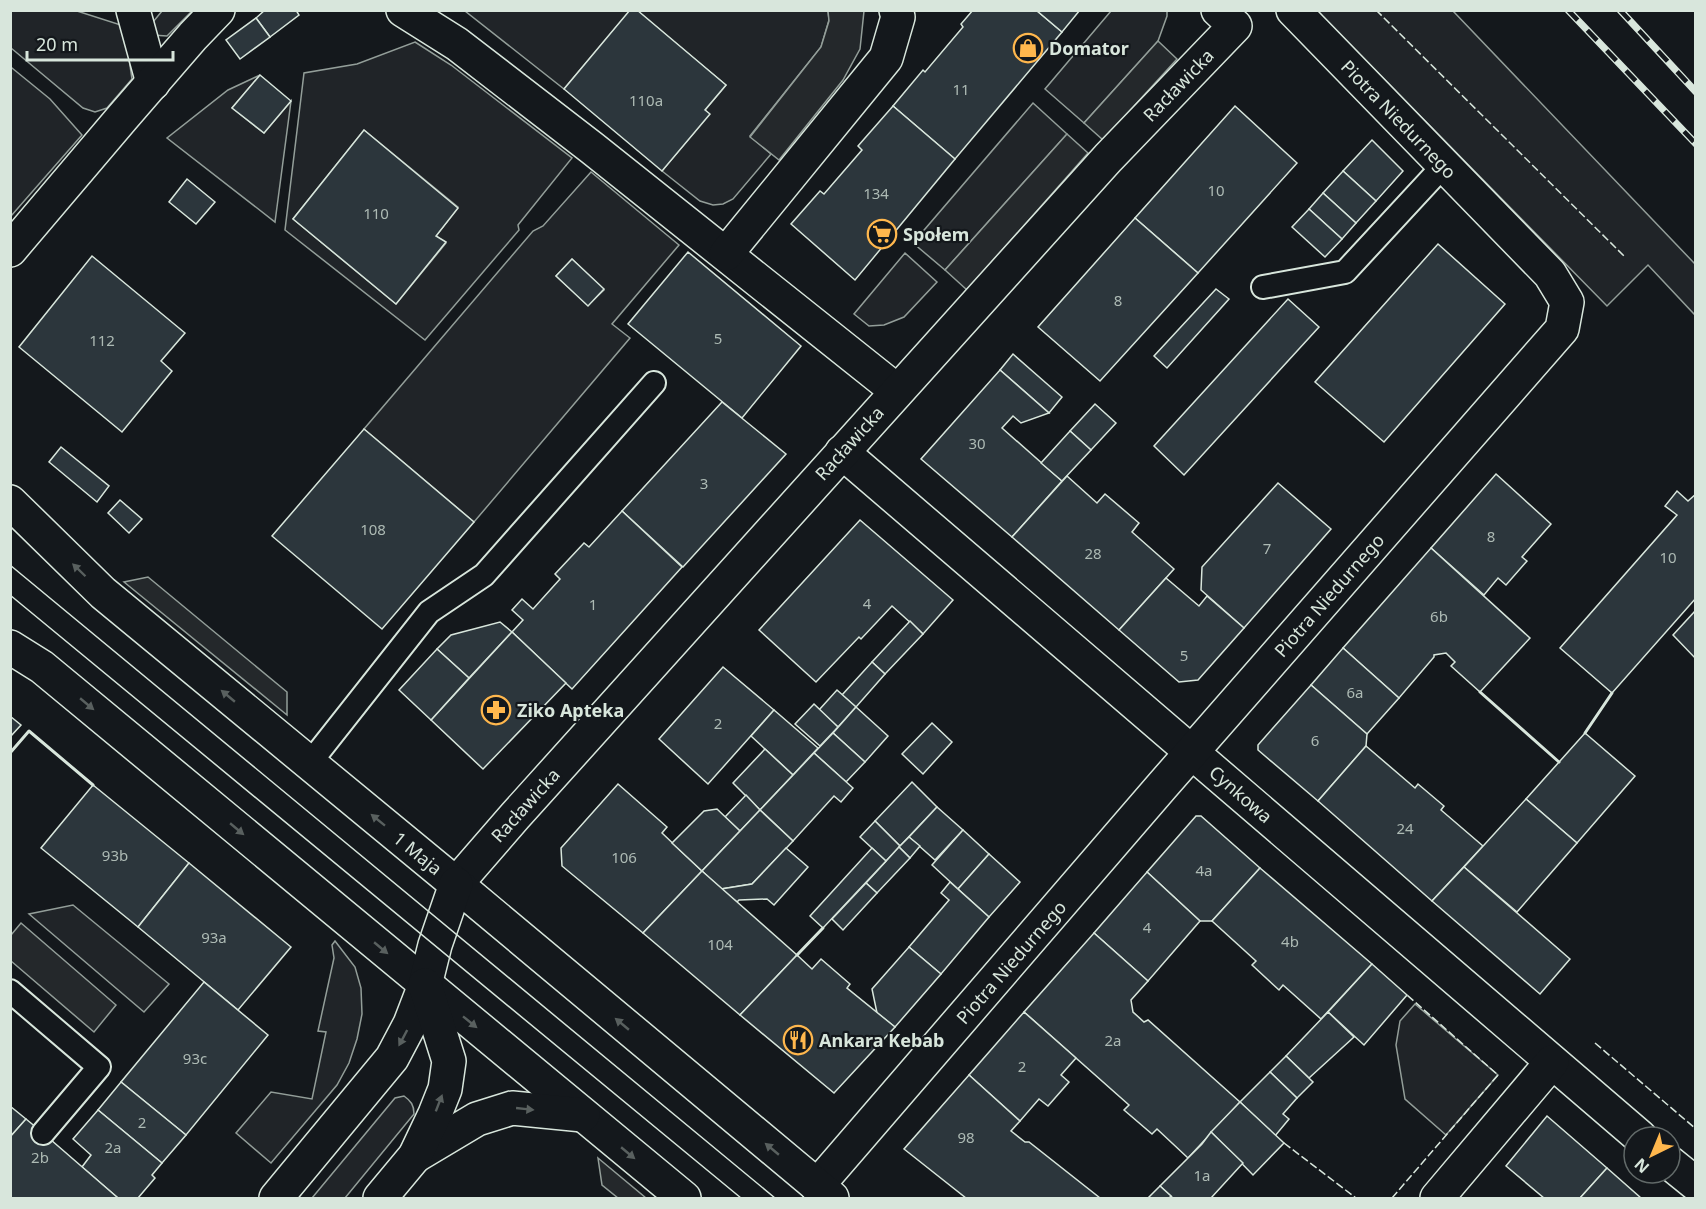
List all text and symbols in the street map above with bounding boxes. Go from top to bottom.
scale bar [27,24,172,62]
text: 20 m [36,32,78,56]
shop icon: Domator [1012,32,1044,64]
place label: Domator [1049,36,1129,60]
street label: Racławicka [1137,44,1219,126]
street label: Piotra Niedurnego [1336,55,1462,183]
house number: 11 [952,79,970,99]
house number: 110a [629,90,663,110]
house number: 10 [1207,180,1225,200]
house number: 134 [863,183,889,203]
house number: 110 [363,203,389,223]
supermarket icon: Społem [866,218,898,250]
place label: Społem [903,222,969,246]
house number: 8 [1114,290,1122,310]
house number: 5 [714,328,722,348]
house number: 112 [89,330,115,350]
street label: Racławicka [809,401,889,485]
house number: 30 [968,433,986,453]
house number: 3 [700,473,708,493]
house number: 108 [360,519,386,539]
house number: 8 [1487,526,1495,546]
street label: Piotra Niedurnego [1269,528,1389,662]
house number: 7 [1263,538,1271,558]
house number: 28 [1084,543,1102,563]
house number: 10 [1659,547,1677,567]
one-way arrow [72,563,87,577]
house number: 4 [863,593,872,613]
house number: 1 [589,594,597,614]
house number: 6b [1430,606,1448,626]
house number: 5 [1180,645,1188,665]
house number: 6a [1347,682,1364,702]
one-way arrow [220,691,235,703]
pharmacy icon: Ziko Apteka [480,694,512,726]
one-way arrow [79,698,95,711]
place label: Ziko Apteka [517,698,624,722]
house number: 2 [714,713,722,733]
house number: 6 [1311,730,1319,750]
street label: Cynkowa [1204,760,1278,828]
street label: Racławicka [485,763,565,847]
one-way arrow [370,814,386,827]
house number: 24 [1396,818,1414,838]
one-way arrow [229,822,244,835]
street label: 1 Maja [389,826,447,880]
house number: 93b [102,845,128,865]
house number: 106 [611,847,637,867]
house number: 4a [1196,860,1213,880]
street label: Piotra Niedurnego [951,895,1071,1029]
house number: 4 [1143,917,1152,937]
house number: 93a [201,927,227,947]
house number: 4b [1281,931,1299,951]
house number: 104 [707,934,733,954]
one-way arrow [373,941,389,954]
one-way arrow [462,1015,478,1028]
one-way arrow [615,1018,630,1030]
restaurant icon: Ankara Kebab [782,1024,814,1056]
place label: Ankara Kebab [819,1028,944,1052]
one-way arrow [398,1030,408,1047]
house number: 2a [1105,1030,1122,1050]
house number: 93c [183,1048,207,1068]
house number: 2 [1018,1056,1026,1076]
one-way arrow [435,1093,445,1111]
one-way arrow [515,1104,534,1114]
house number: 2 [138,1112,146,1132]
north arrow [1622,1125,1682,1185]
house number: 98 [957,1127,975,1147]
house number: 2a [105,1137,122,1157]
one-way arrow [764,1142,780,1155]
one-way arrow [620,1146,636,1159]
house number: 2b [31,1147,49,1167]
text: N [1630,1153,1654,1178]
house number: 1a [1194,1165,1211,1185]

